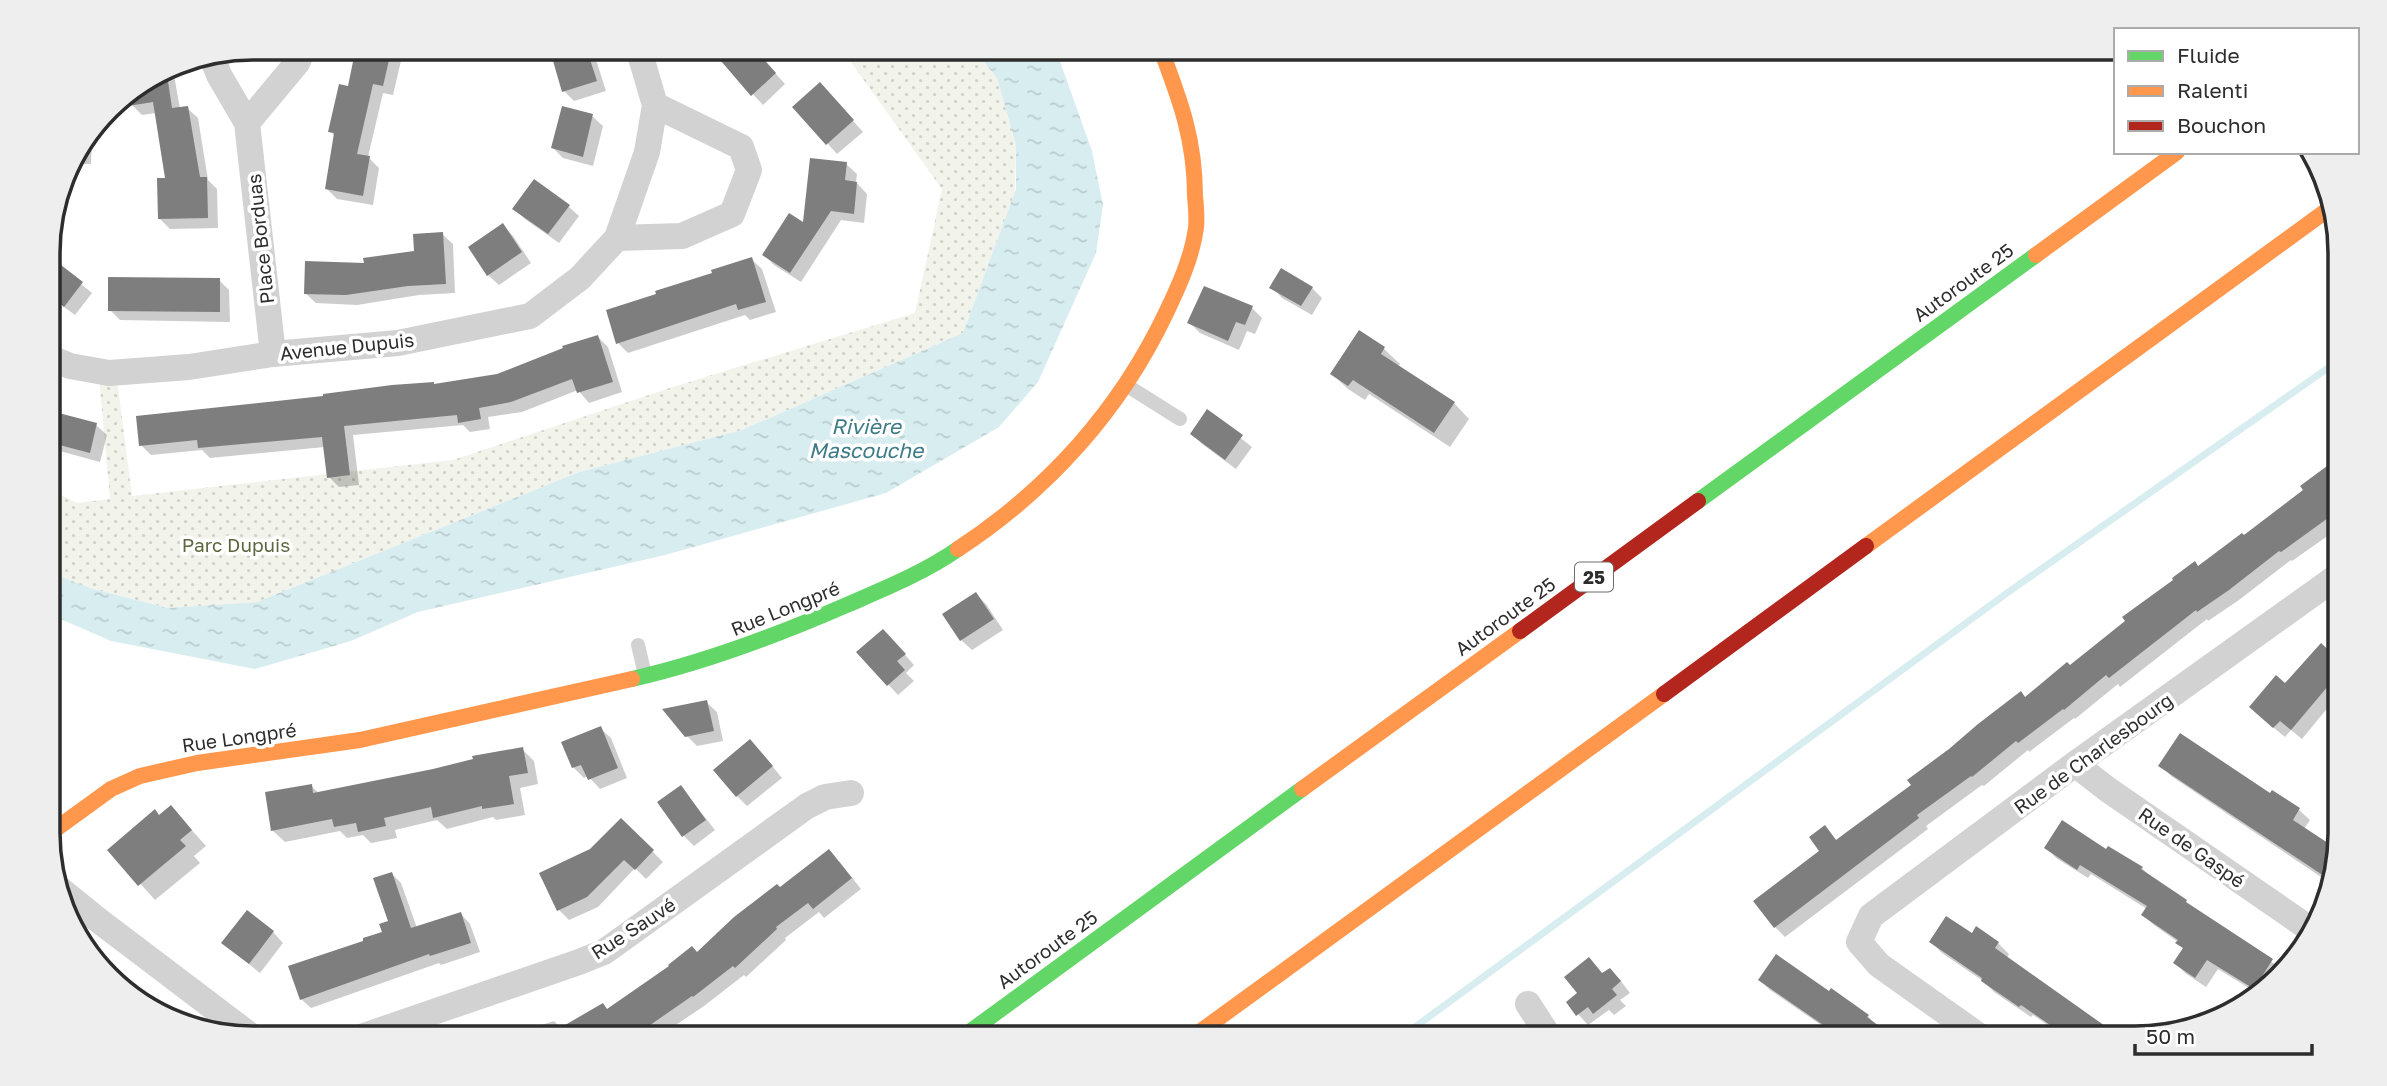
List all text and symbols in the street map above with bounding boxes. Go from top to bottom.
legend [2114,28,2359,154]
text: Fluide [2177,42,2240,68]
text: Ralenti [2177,77,2248,103]
text: Bouchon [2177,112,2266,138]
street label: Place Borduas [242,173,278,305]
street label: Autoroute 25 [1908,238,2018,326]
street label: Avenue Dupuis [279,328,415,364]
water label: Rivière Mascouche [809,413,925,463]
park label: Parc Dupuis [182,533,290,556]
road number: 25 [1575,562,1613,592]
street label: Autoroute 25 [1450,572,1560,660]
street label: Rue Longpré [727,576,843,640]
street label: Rue de Charlesbourg [2009,688,2177,818]
street label: Rue Longpré [180,718,298,756]
street label: Rue de Gaspé [2135,802,2249,892]
street label: Rue Sauvé [587,892,679,964]
street label: Autoroute 25 [992,905,1102,993]
scale bar [2135,1012,2312,1056]
text: 50 m [2146,1023,2195,1049]

